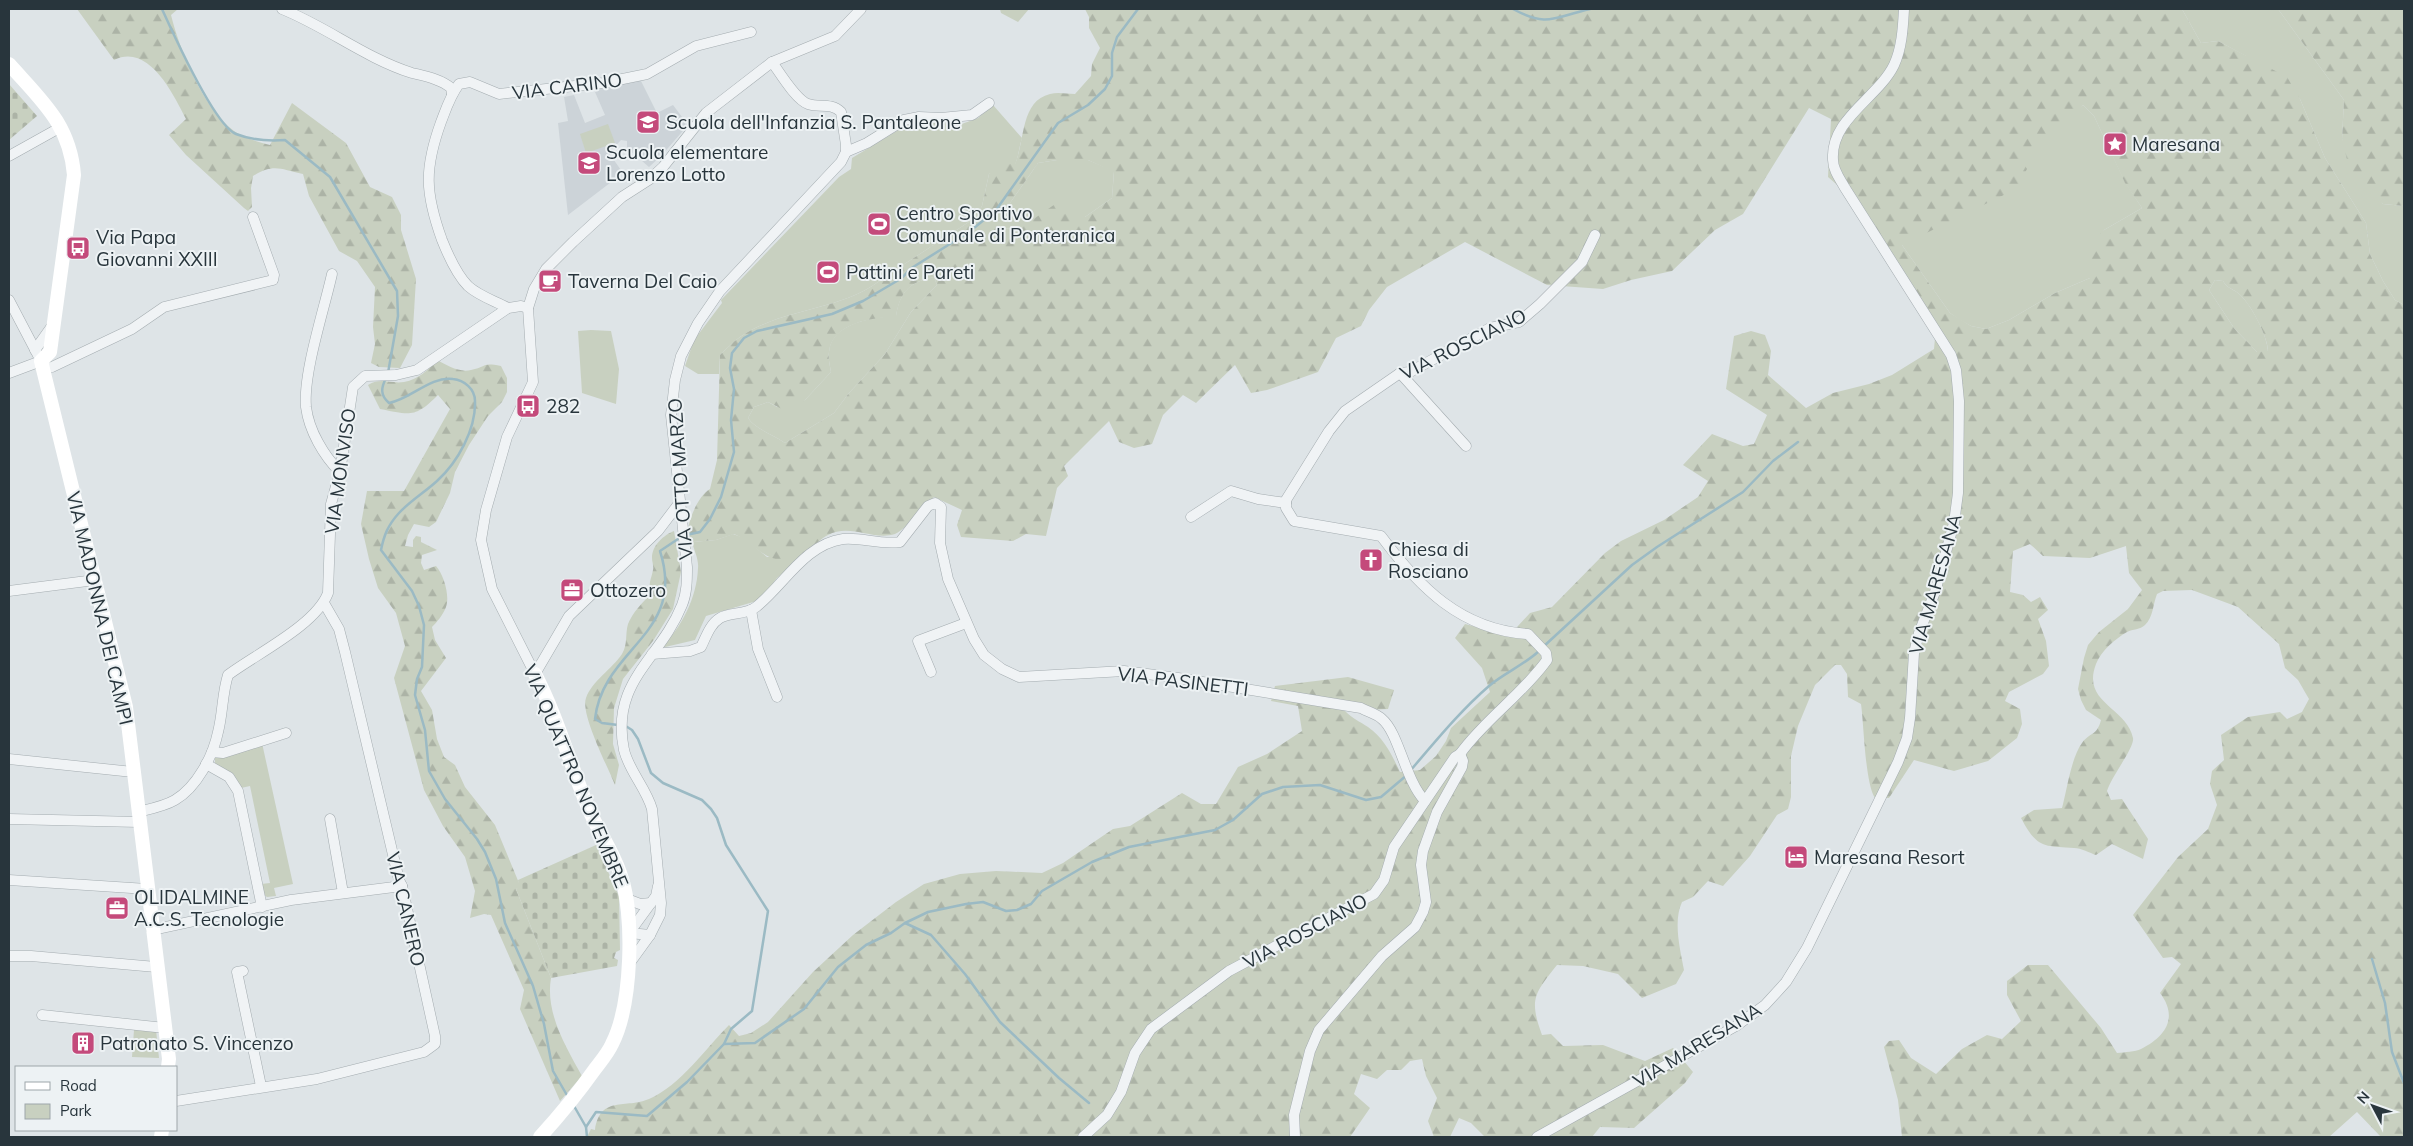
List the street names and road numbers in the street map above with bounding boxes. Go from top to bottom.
street label: VIA CARINO [511,67,623,105]
street label: VIA ROSCIANO [1396,303,1530,385]
street label: VIA OTTO MARZO [662,397,698,561]
street label: VIA MONVISO [319,406,361,536]
street label: VIA MADONNA DEI CAMPI [61,489,139,727]
street label: VIA MARESANA [1903,511,1967,657]
street label: VIA QUATTRO NOVEMBRE [518,661,634,891]
street label: VIA PASINETTI [1116,661,1250,701]
street label: VIA CANERO [381,849,431,969]
street label: VIA ROSCIANO [1239,888,1371,974]
street label: VIA MARESANA [1628,997,1766,1093]

